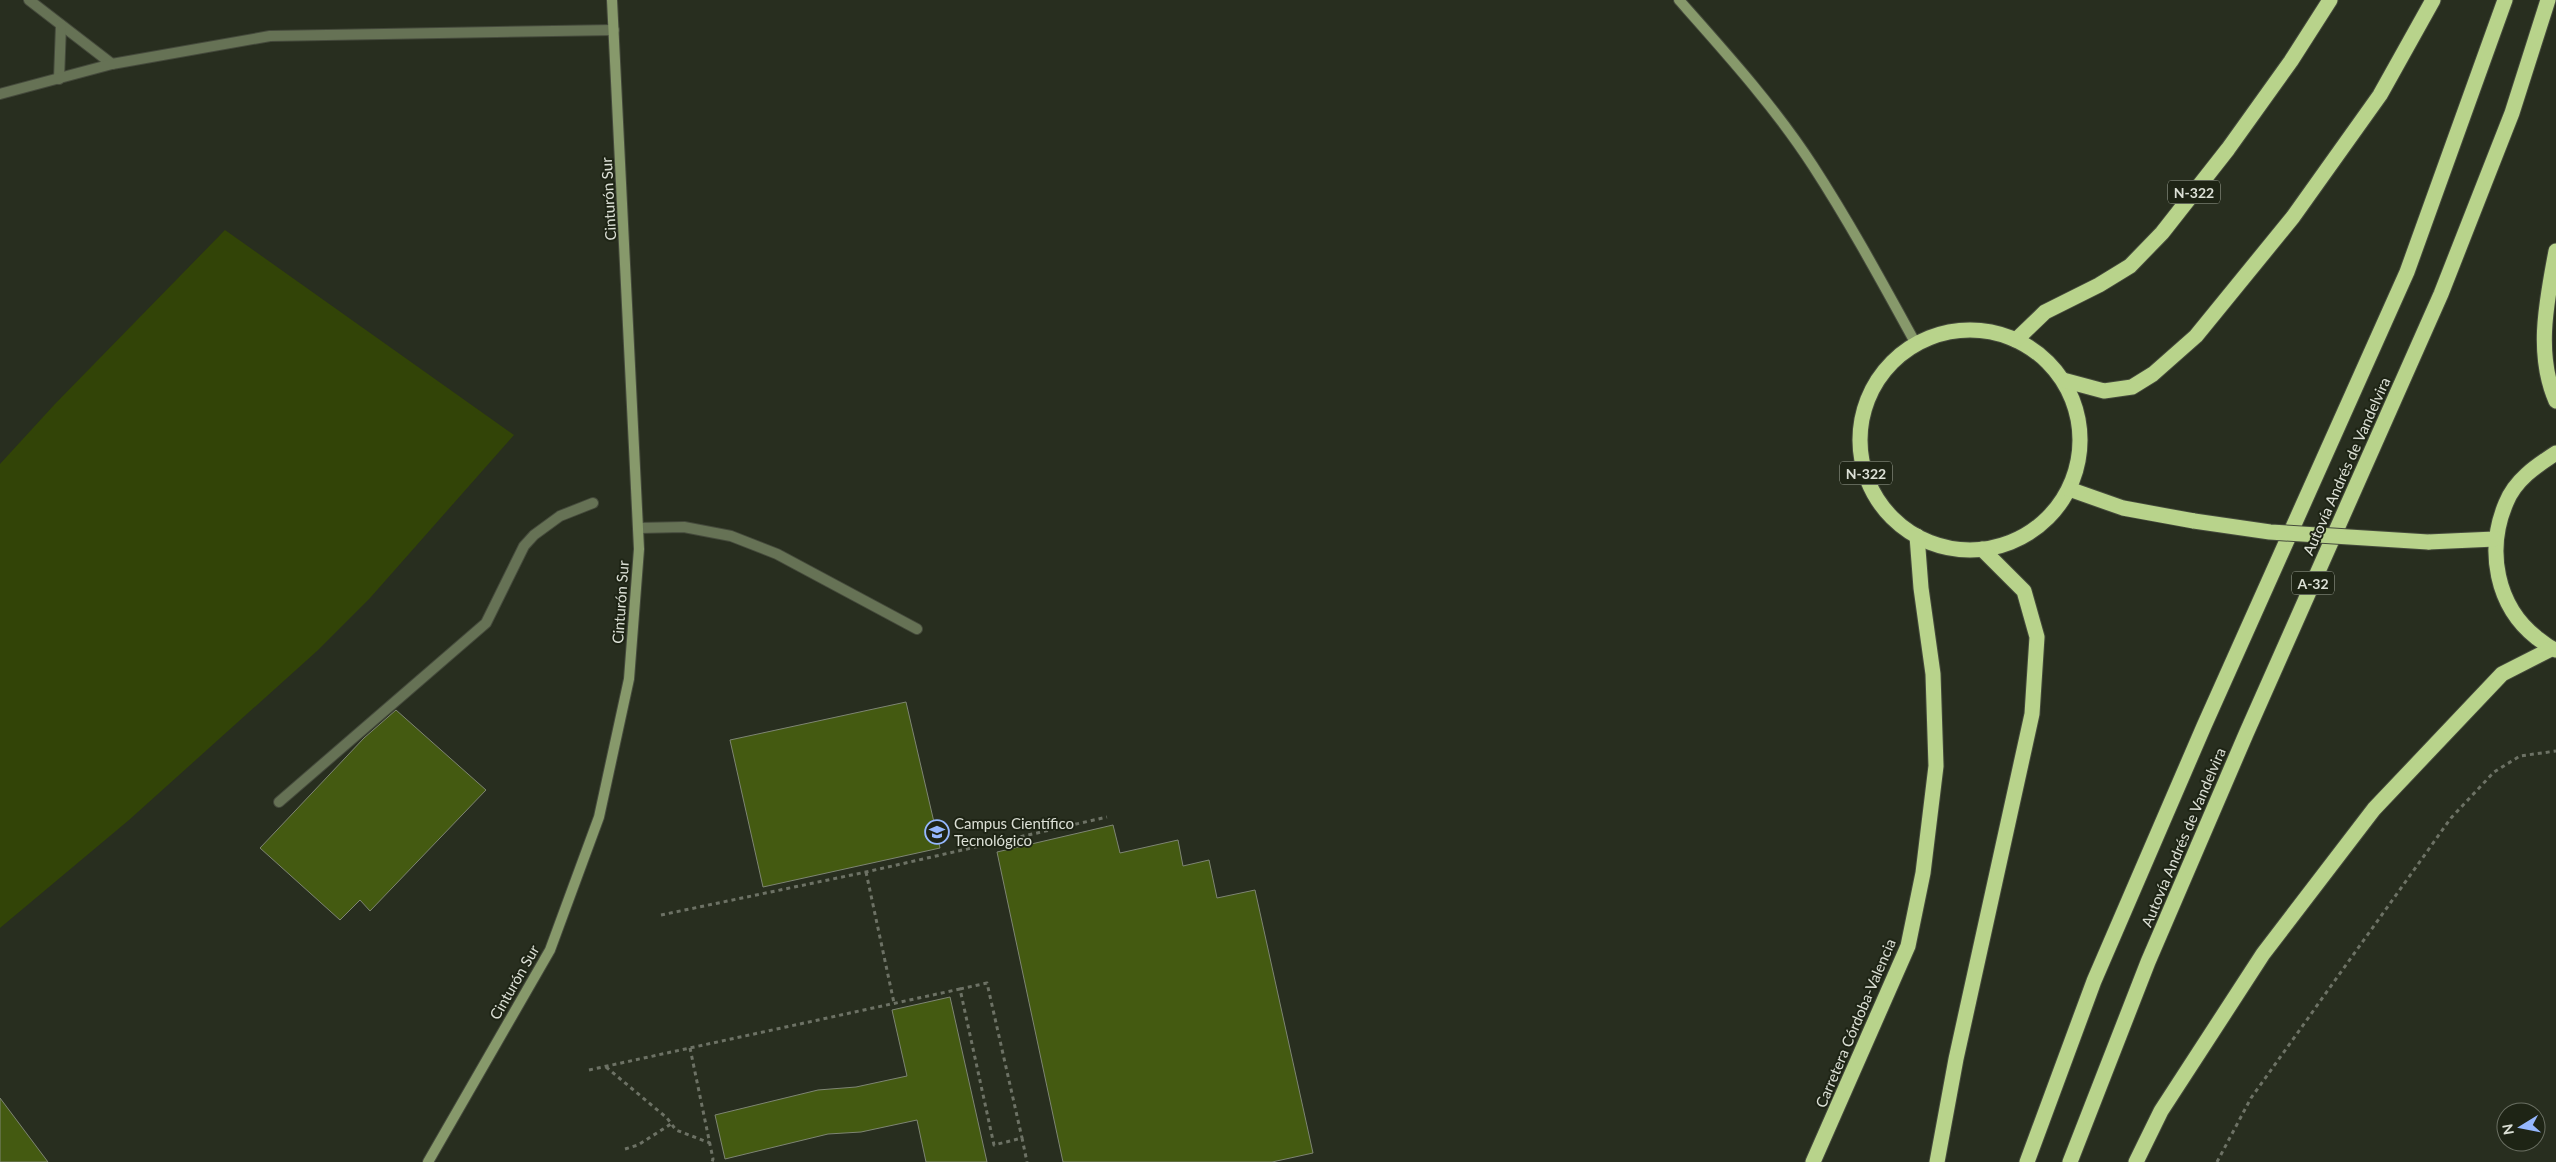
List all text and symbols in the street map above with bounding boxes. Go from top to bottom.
street label: Cinturón Sur [597,156,619,241]
road number: N-322 [2168,180,2220,203]
street label: Autovía Andrés de Vandelvira [2299,374,2393,558]
road number: N-322 [1840,462,1892,484]
street label: Cinturón Sur [608,559,632,644]
road number: A-32 [2292,572,2334,594]
street label: Autovía Andrés de Vandelvira [2137,745,2229,929]
place label: Campus Científico Tecnológico [954,814,1074,849]
school or university icon: Campus Científico Tecnológico [924,819,950,845]
street label: Carretera Córdoba-Valencia [1811,936,1899,1110]
street label: Cinturón Sur [485,941,543,1023]
north arrow [2496,1102,2546,1152]
text: N [2498,1123,2517,1136]

